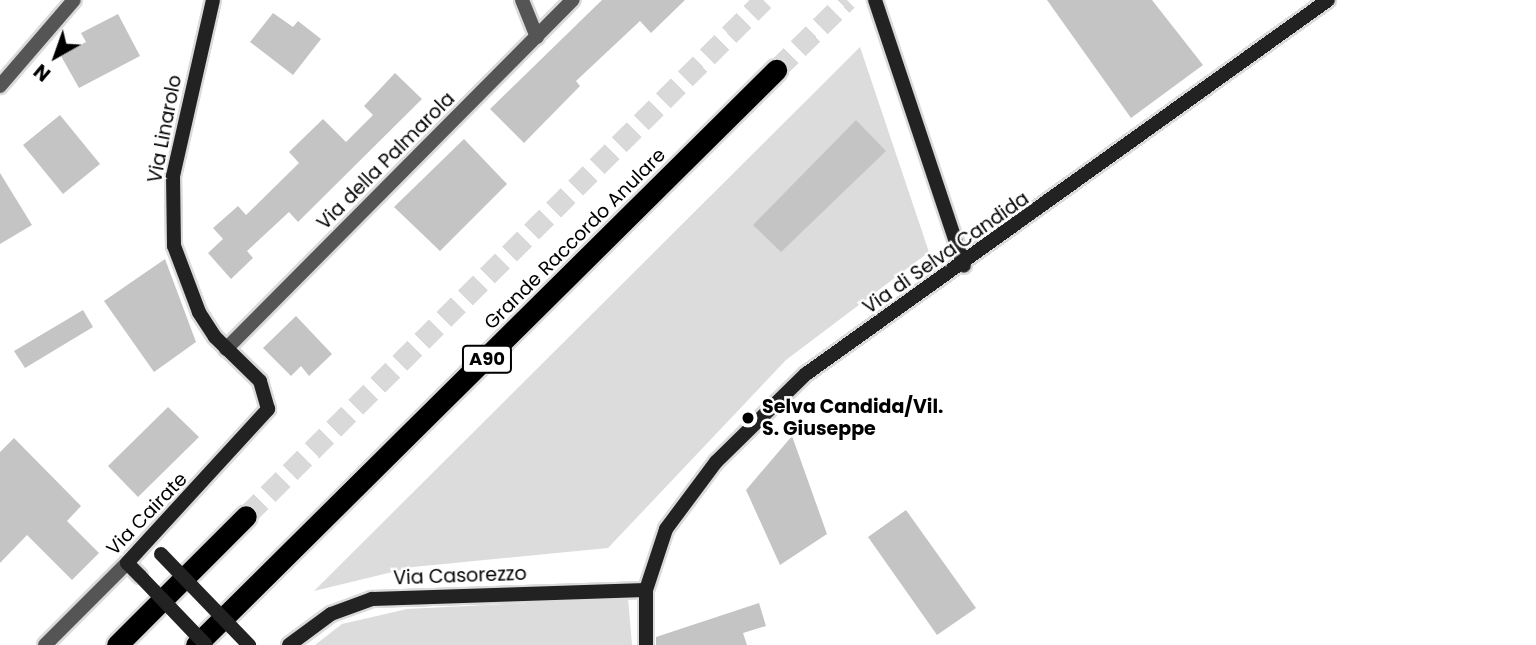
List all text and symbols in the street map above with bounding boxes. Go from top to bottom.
north arrow [21,21,91,91]
text: N [28,58,56,87]
street label: Via Linarolo [143,73,187,185]
street label: Via della Palmarola [313,88,459,234]
street label: Grande Raccordo Anulare [480,144,670,334]
street label: Via di Selva Candida [859,187,1033,319]
road number: A90 [461,344,513,374]
place label: Selva Candida/Vil. S. Giuseppe [762,396,943,440]
marker: Selva Candida/Vil. S. Giuseppe [740,410,756,426]
street label: Via Cairate [102,468,192,560]
street label: Via Casorezzo [393,562,527,590]

